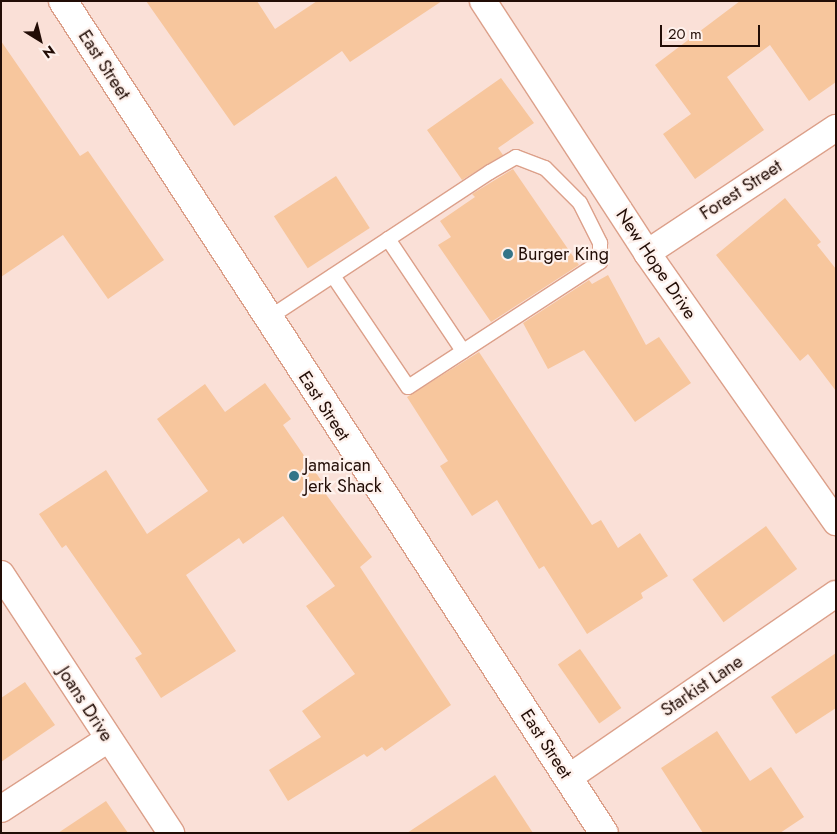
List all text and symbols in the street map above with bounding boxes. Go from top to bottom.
north arrow [15,15,65,65]
scale bar [662,15,762,47]
text: 20 m [668,23,702,45]
street label: East Street [74,26,134,104]
text: N [38,41,59,63]
street label: Forest Street [696,156,786,224]
street label: New Hope Drive [611,205,701,323]
place label: Burger King [518,243,609,265]
marker: Burger King [502,248,514,260]
street label: East Street [294,367,354,445]
place label: Jamaican Jerk Shack [304,455,382,498]
marker: Jamaican Jerk Shack [288,470,300,482]
street label: Starkist Lane [657,651,747,721]
street label: Joans Drive [53,663,117,745]
street label: East Street [516,705,576,783]

